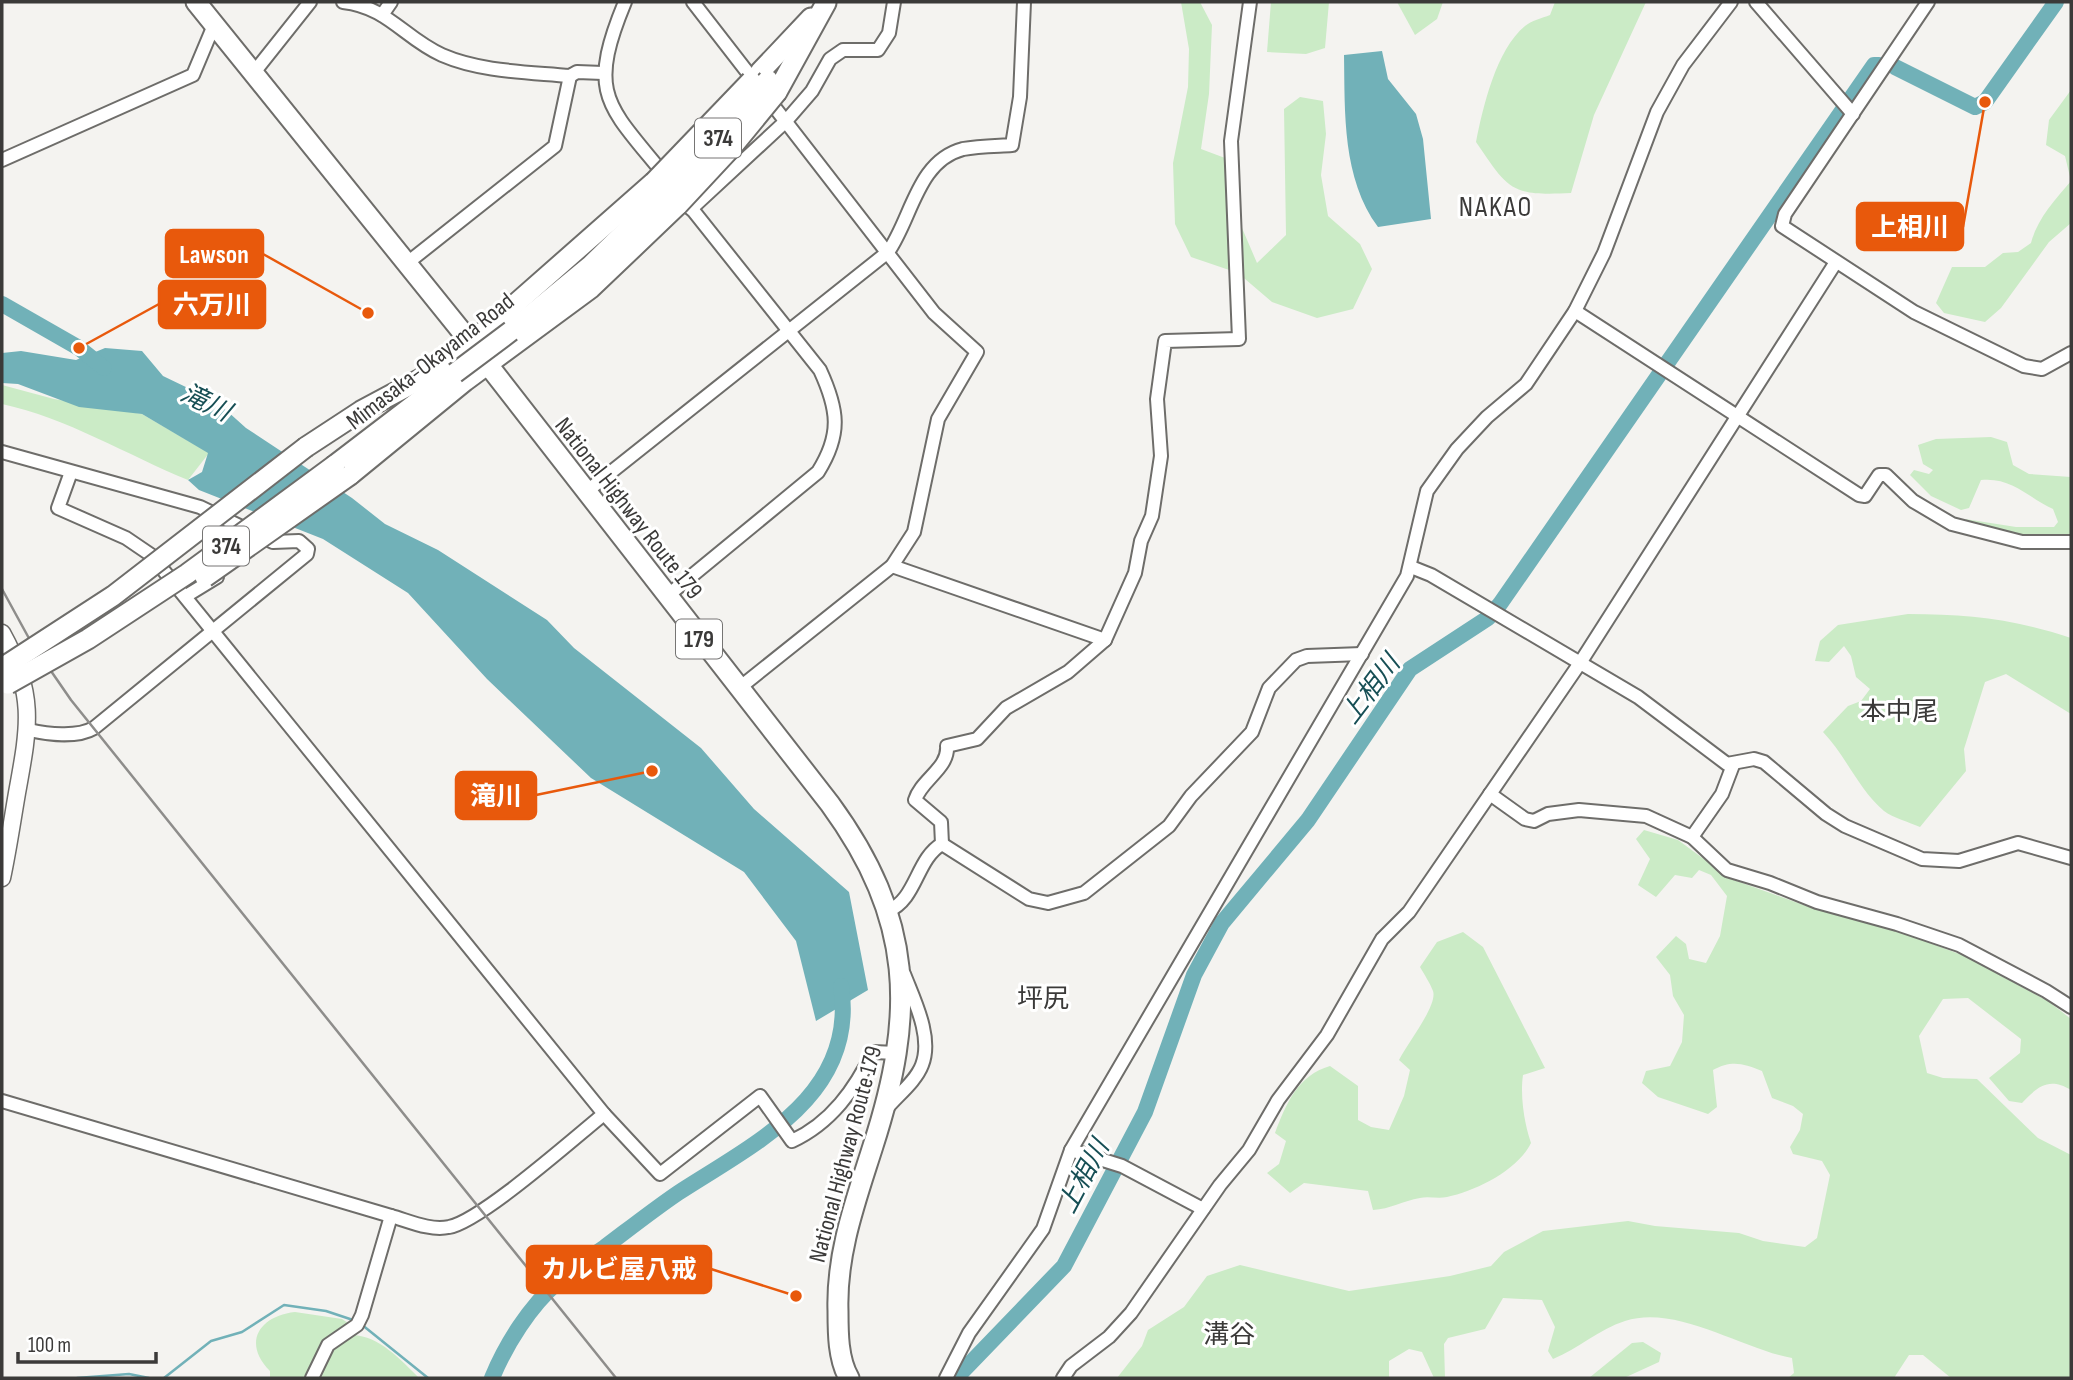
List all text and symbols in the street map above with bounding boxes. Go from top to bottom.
road number: 374 [695,119,741,158]
district label: NAKAO [1459,191,1533,224]
callout: 上相川 [1857,203,1963,250]
text: 上相川 [1871,213,1949,244]
callout: Lawson [166,230,263,277]
text: Lawson [179,240,249,271]
callout: 六万川 [159,281,265,328]
street label: Mimasaka-Okayama Road [341,287,520,436]
text: 六万川 [173,291,251,322]
water label: 滝川 [175,378,238,430]
street label: National Highway Route 179 [549,412,709,605]
road number: 374 [203,526,249,566]
road number: 179 [676,620,722,659]
water label: 上相川 [1335,647,1409,730]
district label: 本中尾 [1860,697,1938,728]
callout: 滝川 [456,772,536,819]
text: 滝川 [470,782,522,813]
district label: 坪尻 [1017,984,1069,1015]
street label: National Highway Route 179 [803,1043,888,1265]
water label: 上相川 [1052,1132,1118,1218]
callout: カルビ屋八戒 [527,1246,711,1293]
text: カルビ屋八戒 [541,1255,697,1286]
scale bar [18,1320,156,1364]
district label: 溝谷 [1203,1320,1255,1351]
text: 100 m [28,1333,71,1358]

